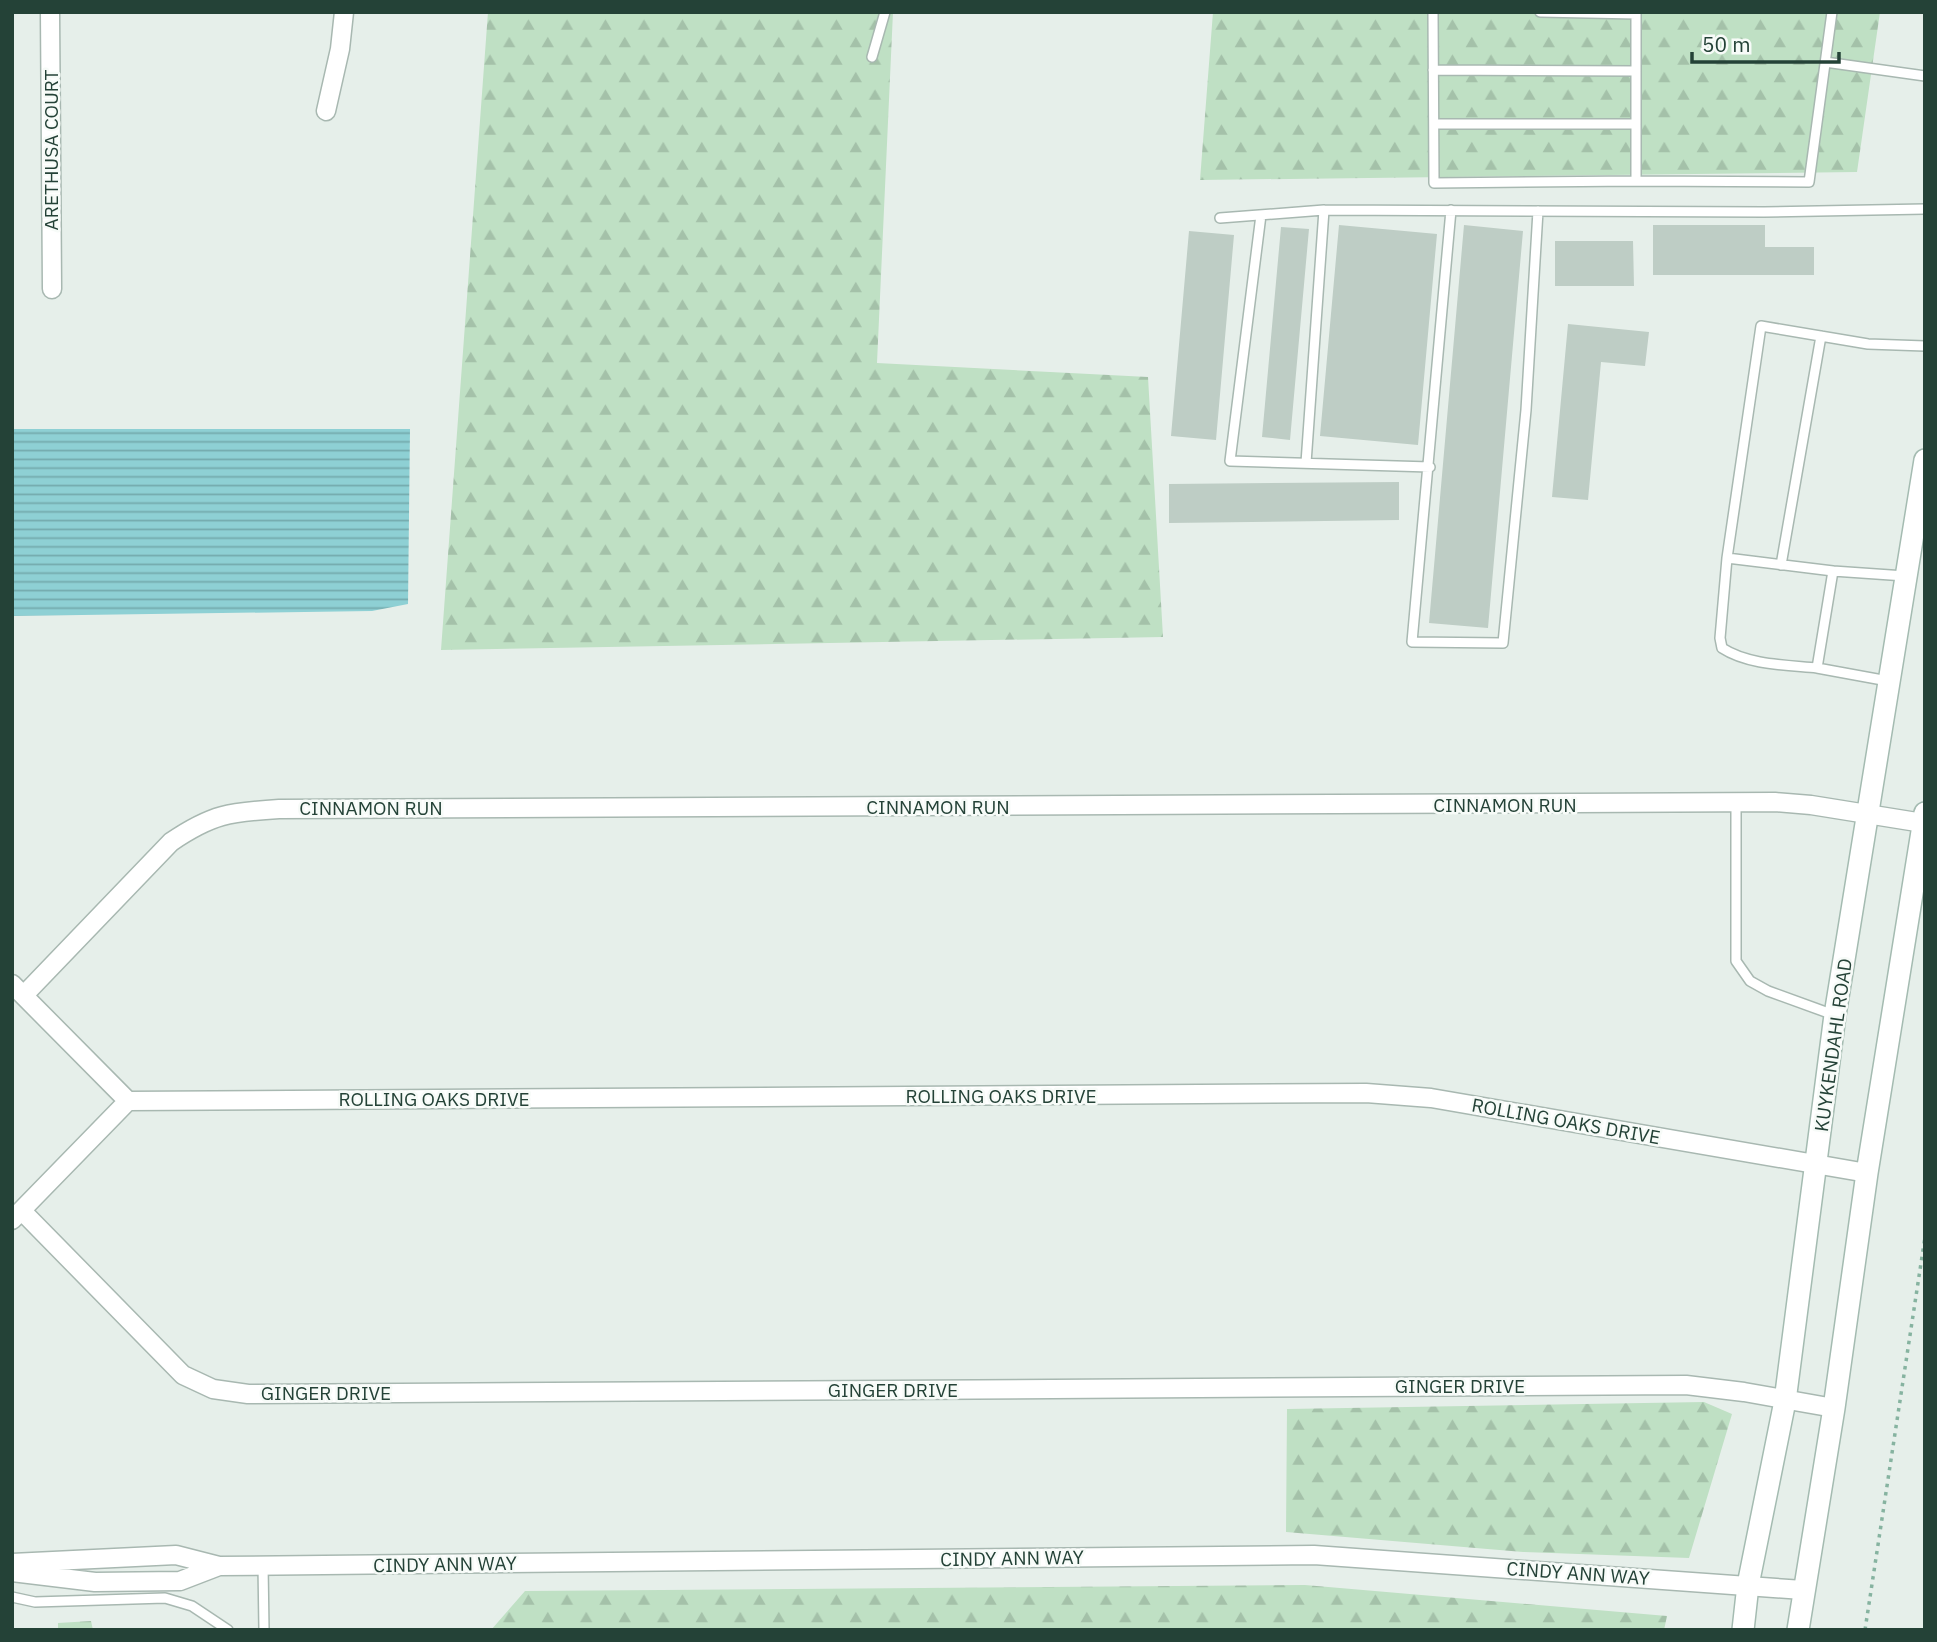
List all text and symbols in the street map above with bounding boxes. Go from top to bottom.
scale bar [1692,21,1839,65]
text: 50 m [1702,30,1751,58]
street label: ARETHUSA COURT [39,69,63,230]
street label: CINNAMON RUN [1433,793,1577,817]
street label: CINNAMON RUN [866,795,1010,819]
street label: CINNAMON RUN [299,796,443,820]
street label: KUYKENDAHL ROAD [1809,957,1857,1133]
street label: ROLLING OAKS DRIVE [905,1084,1097,1108]
street label: ROLLING OAKS DRIVE [338,1087,530,1111]
street label: ROLLING OAKS DRIVE [1470,1093,1662,1149]
street label: GINGER DRIVE [1395,1374,1525,1398]
street label: GINGER DRIVE [828,1378,958,1402]
street label: GINGER DRIVE [261,1381,391,1405]
street label: CINDY ANN WAY [940,1545,1085,1571]
street label: CINDY ANN WAY [373,1551,518,1577]
street label: CINDY ANN WAY [1506,1556,1651,1590]

